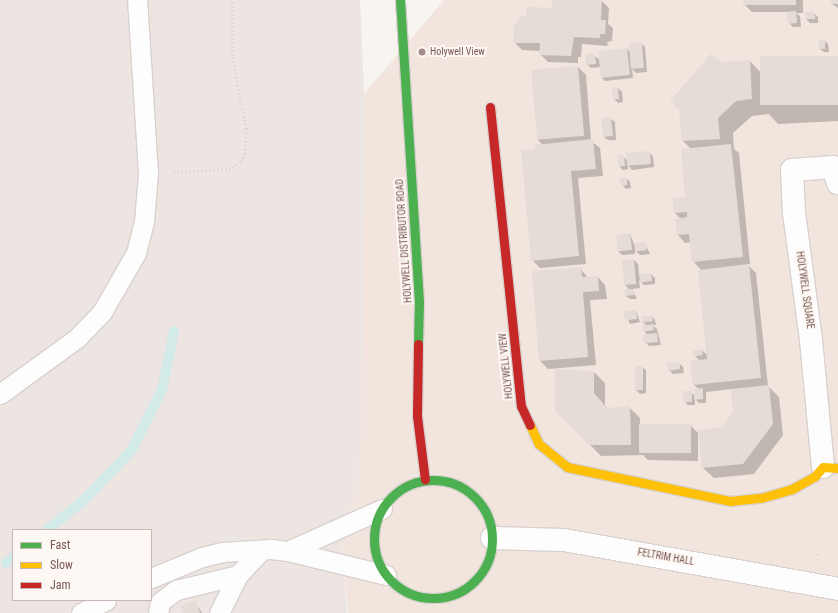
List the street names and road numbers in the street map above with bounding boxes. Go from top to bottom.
street label: HOLYWELL DISTRIBUTOR ROAD [394,179,414,303]
street label: HOLYWELL SQUARE [794,250,816,330]
street label: HOLYWELL VIEW [497,332,515,400]
street label: FELTRIM HALL [637,546,695,568]

